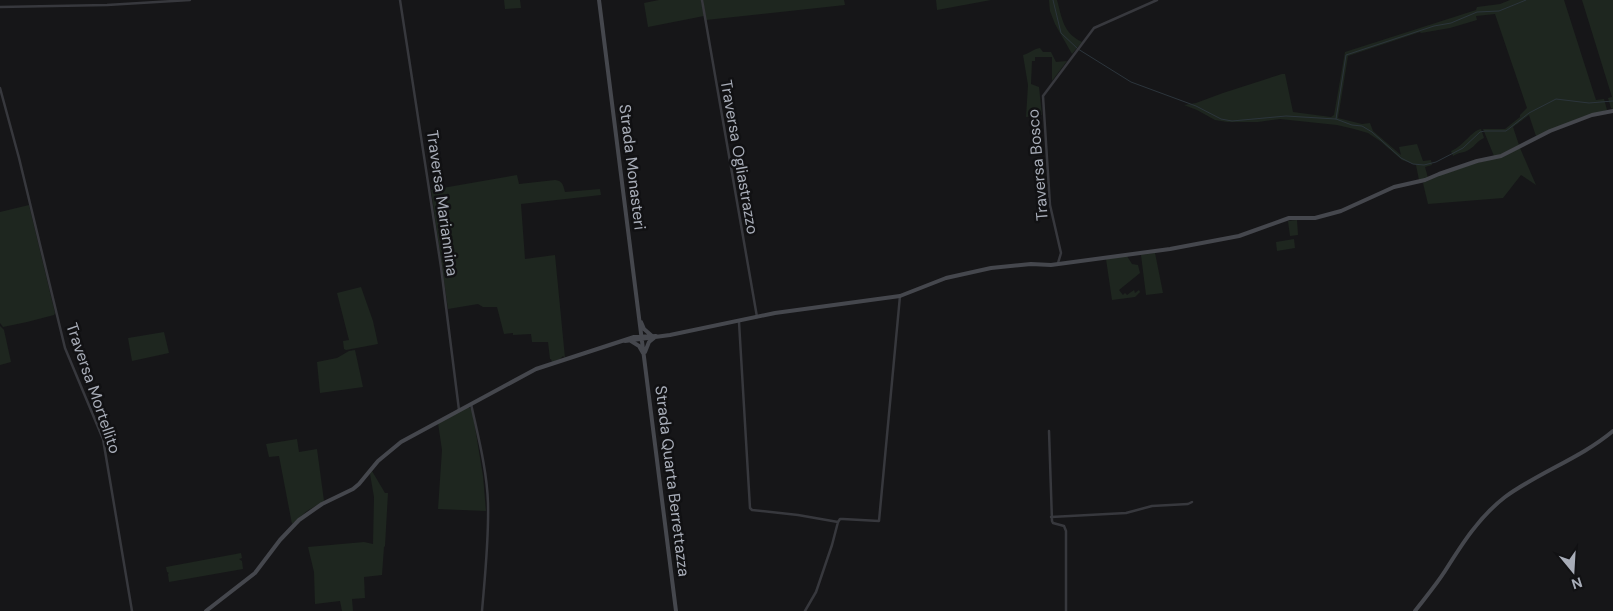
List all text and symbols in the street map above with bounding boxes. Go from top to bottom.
street label: Traversa Ogliastrazzo [716,78,763,236]
street label: Strada Monasteri [614,103,651,231]
street label: Traversa Bosco [1022,108,1053,222]
street label: Traversa Mariannina [422,129,463,277]
street label: Traversa Mortellito [61,320,126,456]
street label: Strada Quarta Berrettazza [650,384,695,578]
north arrow [1548,546,1598,596]
text: N [1569,573,1585,594]

